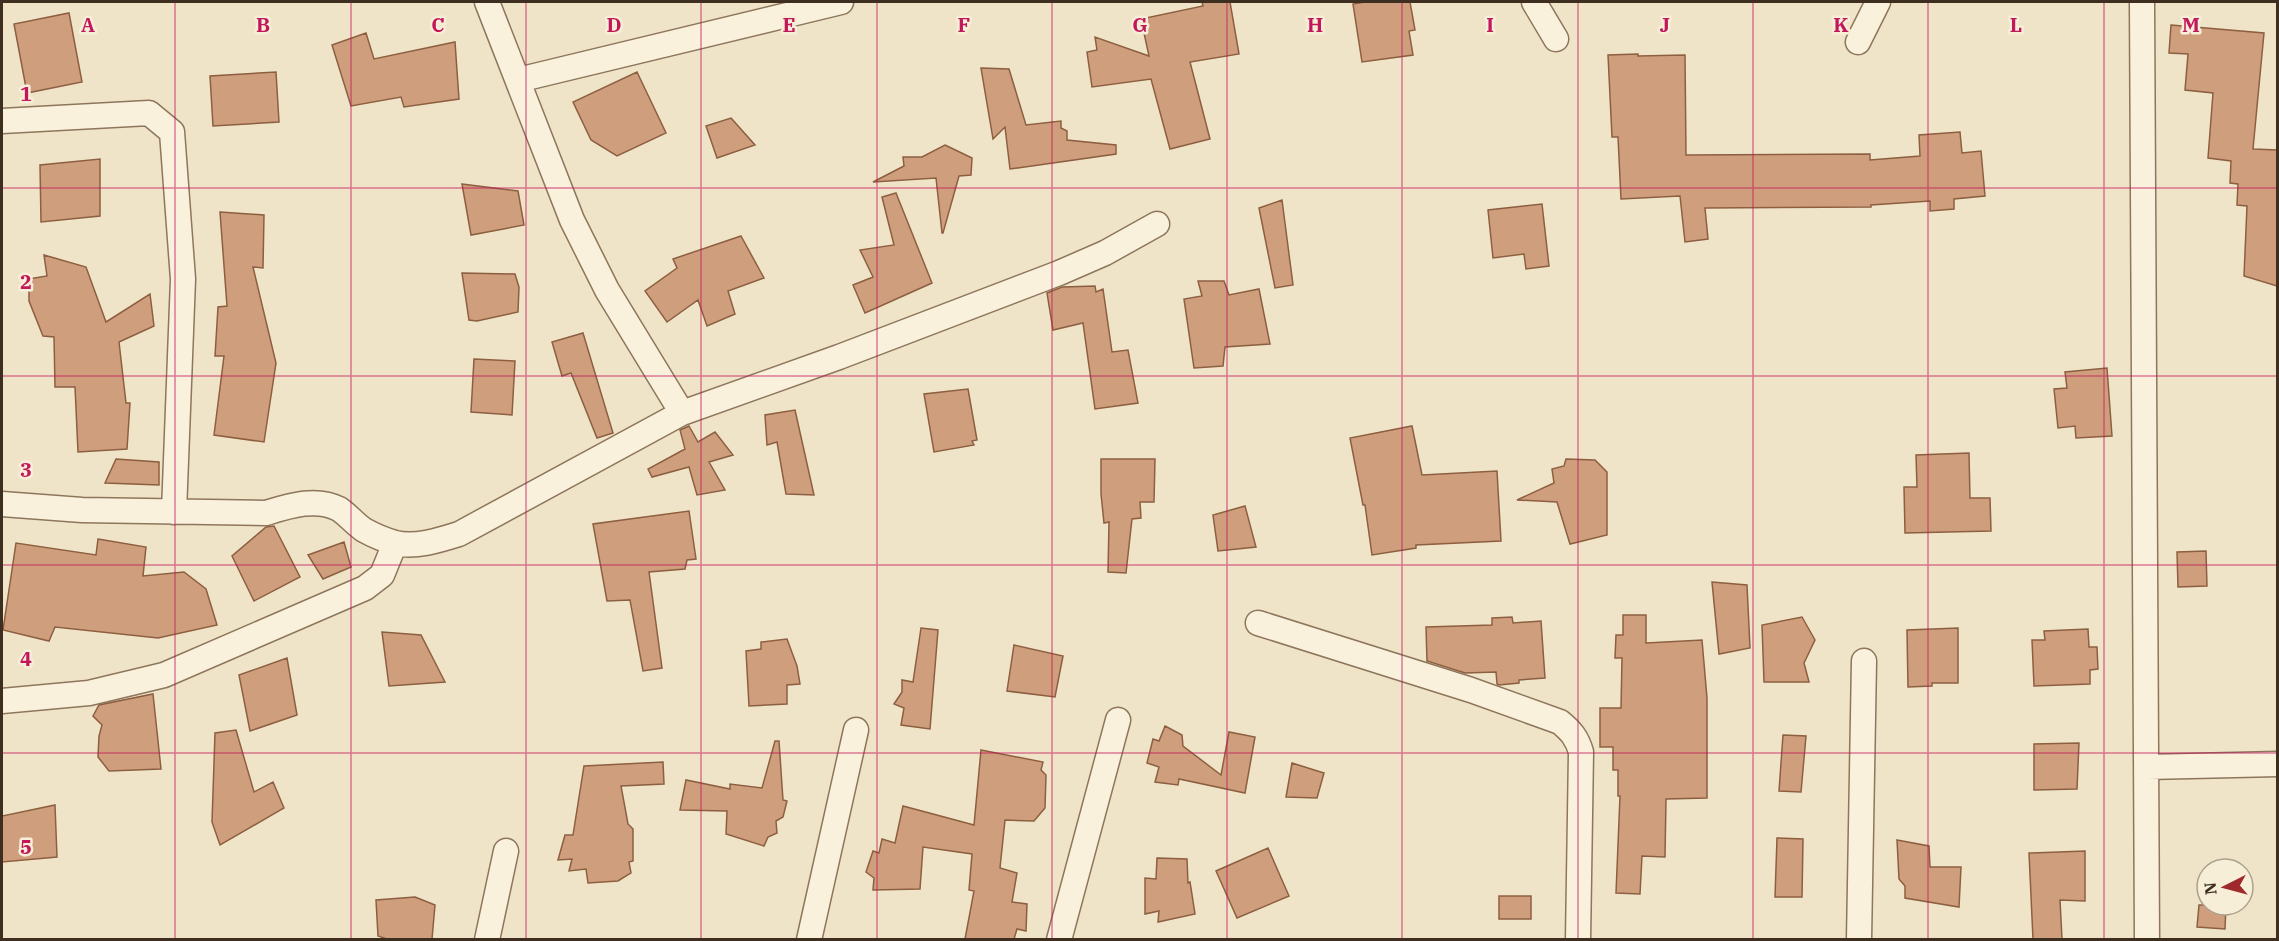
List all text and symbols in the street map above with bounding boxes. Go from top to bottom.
text: A [81,11,95,38]
text: B [256,11,270,38]
text: C [431,11,445,38]
text: D [606,11,622,38]
text: E [782,11,796,38]
text: F [958,11,970,38]
text: G [1132,11,1148,38]
text: H [1307,11,1323,38]
text: I [1486,11,1494,38]
text: J [1660,11,1670,38]
text: K [1833,11,1849,38]
text: L [2010,11,2022,38]
text: M [2182,11,2200,38]
text: 1 [20,80,32,107]
text: 2 [20,268,32,295]
text: 3 [20,456,32,483]
text: 4 [20,645,32,672]
text: 5 [20,833,32,860]
north arrow [2195,857,2255,917]
text: N [2199,881,2221,896]

